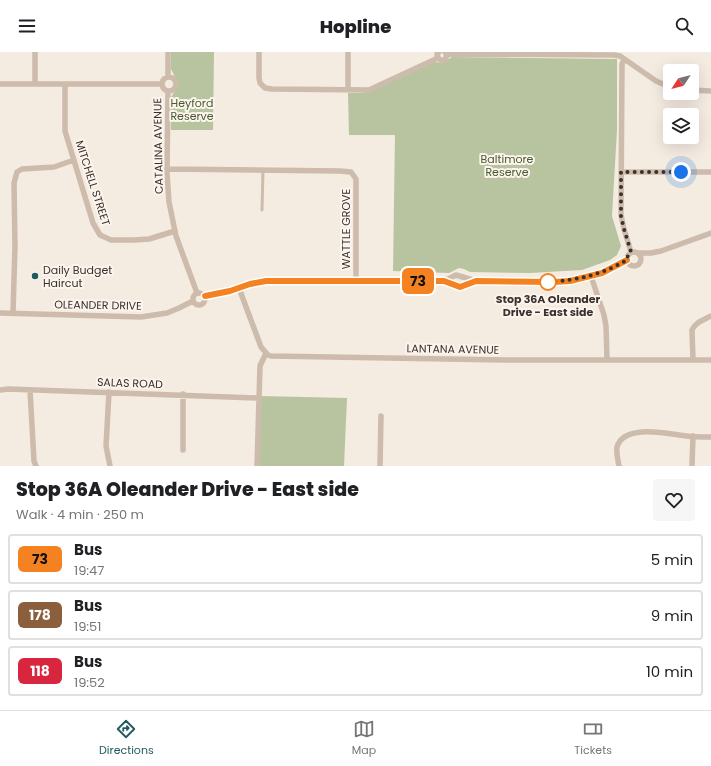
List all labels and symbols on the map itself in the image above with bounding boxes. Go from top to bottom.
north arrow [663,64,699,100]
park label: Heyford Reserve [170,95,214,124]
street label: CATALINA AVENUE [149,98,167,194]
street label: MITCHELL STREET [72,138,114,228]
park label: Baltimore Reserve [481,151,534,180]
your location [671,162,691,182]
street label: WATTLE GROVE [338,189,354,269]
place label: Daily Budget Haircut [43,262,112,291]
line badge: 73 [400,268,436,294]
marker: Daily Budget Haircut [30,271,40,281]
marker: Stop 36A Oleander Drive - East side [539,273,557,291]
place label: Stop 36A Oleander Drive - East side [496,291,601,320]
street label: OLEANDER DRIVE [54,296,142,314]
street label: LANTANA AVENUE [407,340,499,358]
street label: SALAS ROAD [97,374,163,392]

